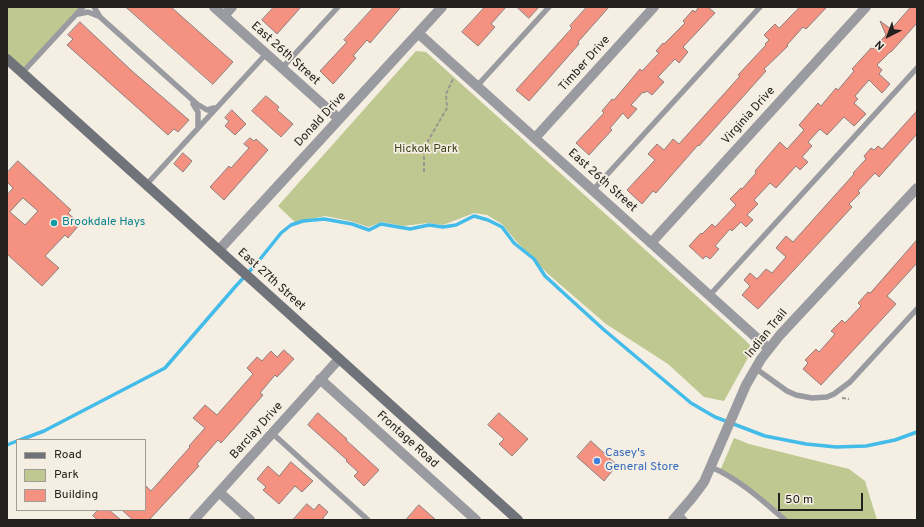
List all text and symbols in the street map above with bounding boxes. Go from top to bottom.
north arrow [868,16,908,56]
street label: East 26th Street [248,19,322,89]
street label: Timber Drive [556,33,614,95]
text: N [872,37,888,53]
street label: Virginia Drive [719,84,779,148]
street label: Donald Drive [292,90,350,150]
park label: Hickok Park [394,143,458,157]
street label: East 26th Street [565,146,639,216]
place label: Brookdale Hays [62,216,145,230]
marker: Brookdale Hays [49,218,59,228]
street label: East 27th Street [234,246,308,314]
street label: Indian Trail [743,307,791,361]
street label: Barclay Drive [228,399,286,463]
street label: Frontage Road [373,409,441,471]
legend [16,439,146,511]
text: Road [54,447,82,463]
place label: Casey's General Store [605,447,679,475]
marker: Casey's General Store [592,456,602,466]
text: Park [54,467,79,483]
scale bar [780,485,865,511]
text: Building [54,487,98,503]
text: 50 m [785,492,813,508]

